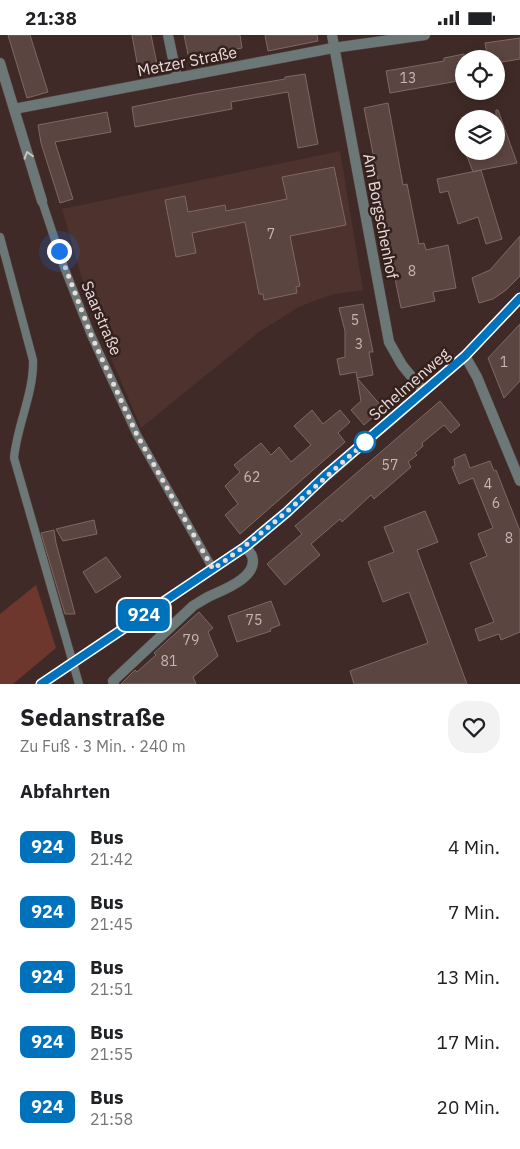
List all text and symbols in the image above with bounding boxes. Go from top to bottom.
text: 21:38 [25,6,77,30]
street label: Metzer Straße [135,41,239,80]
map controls [455,50,505,160]
button: locate [455,50,505,100]
house number: 13 [400,69,416,87]
button: layers [455,110,505,160]
one-way arrow [23,151,33,159]
street label: Am Borgschenhof [359,152,403,280]
house number: 7 [267,225,275,243]
your location [47,239,72,264]
house number: 8 [408,262,416,280]
street label: Saarstraße [77,278,127,358]
house number: 5 [351,311,359,329]
house number: 3 [355,335,363,353]
street label: Schelmenweg [364,343,454,425]
house number: 1 [500,353,508,371]
unlabelled marker [354,431,376,453]
house number: 57 [382,456,398,474]
house number: 62 [244,468,260,486]
house number: 4 [484,475,492,493]
house number: 6 [492,494,500,512]
house number: 8 [505,529,513,547]
line badge: 924 [115,599,173,631]
text: 924 [128,603,160,626]
house number: 75 [246,611,262,629]
house number: 79 [183,631,199,649]
house number: 81 [161,652,177,670]
text: Sedanstraße [20,701,165,733]
button: heart [448,701,500,753]
text: Zu Fuß · 3 Min. · 240 m [20,736,186,756]
text: Abfahrten [20,779,110,803]
text: Bus [90,825,124,849]
text: 924 [31,835,64,858]
text: 4 Min. [448,835,500,859]
text: 21:42 [90,849,133,869]
text: Bus [90,890,124,914]
text: 924 [31,900,64,923]
text: 7 Min. [448,900,500,924]
text: 21:45 [90,914,133,934]
text: Bus [90,955,124,979]
text: 924 [31,965,64,988]
text: 13 Min. [437,965,500,989]
text: 21:51 [90,979,133,999]
text: Bus [90,1020,124,1044]
text: 924 [31,1030,64,1053]
text: 17 Min. [437,1030,500,1054]
text: 21:55 [90,1044,133,1064]
text: Bus [90,1085,124,1109]
text: 924 [31,1095,64,1118]
text: 20 Min. [437,1095,500,1119]
text: 21:58 [90,1109,133,1129]

